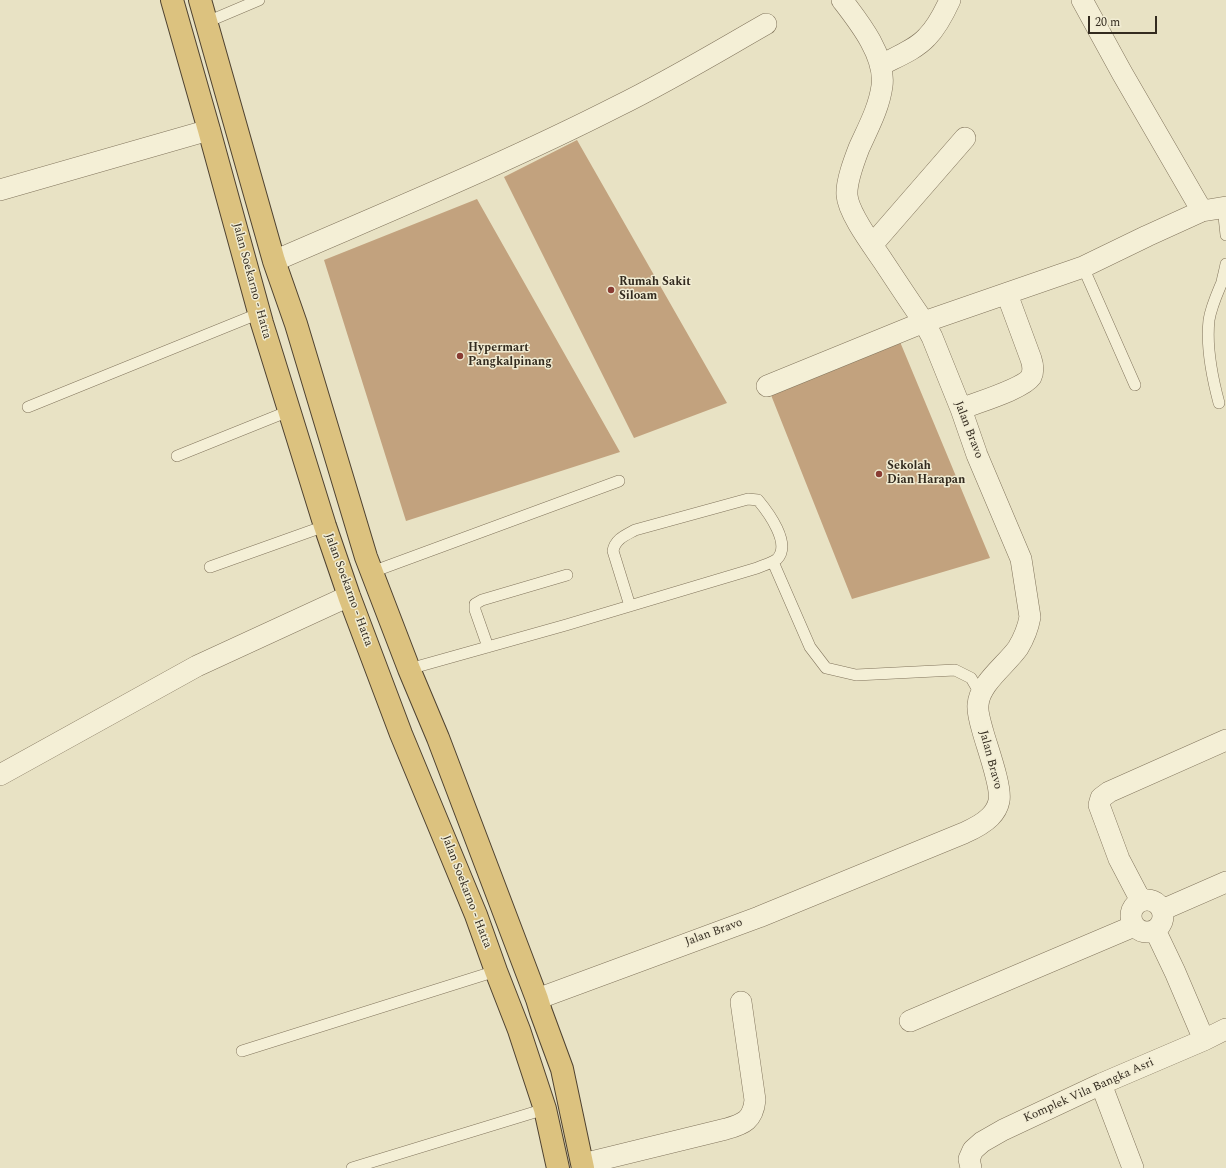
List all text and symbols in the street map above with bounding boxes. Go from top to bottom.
scale bar [1090,8,1159,34]
text: 20 m [1095,13,1120,32]
street label: Jalan Soekarno - Hatta [229,221,273,341]
place label: Rumah Sakit Siloam [619,276,691,304]
marker: Rumah Sakit Siloam [606,285,616,295]
place label: Hypermart Pangkalpinang [468,342,552,370]
marker: Hypermart Pangkalpinang [455,351,465,361]
street label: Jalan Bravo [950,399,986,461]
place label: Sekolah Dian Harapan [887,460,965,488]
marker: Sekolah Dian Harapan [874,469,884,479]
street label: Jalan Soekarno - Hatta [321,531,375,649]
street label: Jalan Bravo [975,729,1005,791]
street label: Jalan Soekarno - Hatta [438,834,494,950]
street label: Jalan Bravo [683,916,745,950]
street label: Komplek Vila Bangka Asri [1022,1056,1156,1126]

